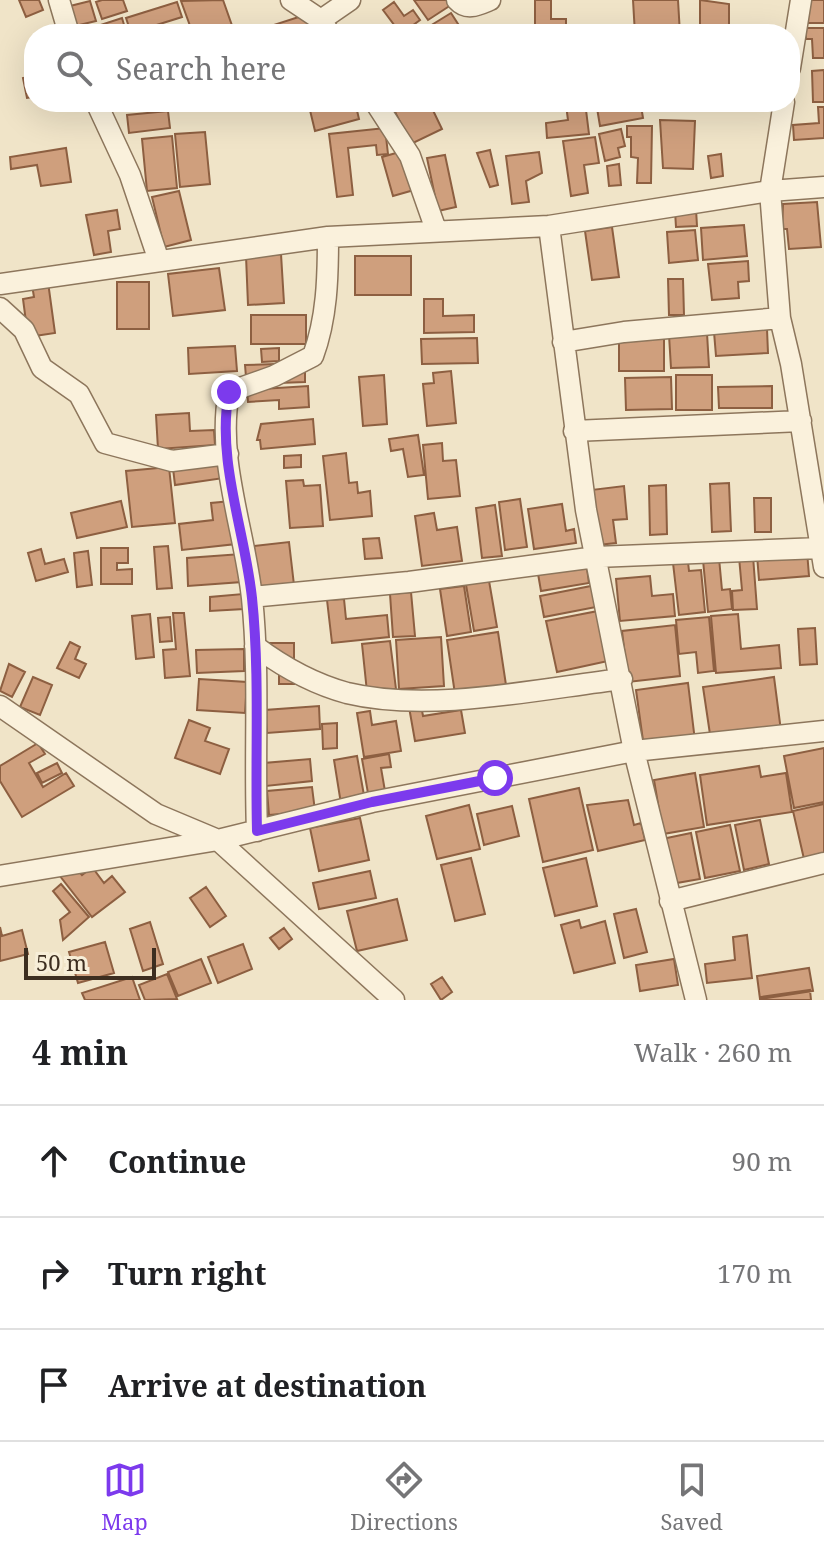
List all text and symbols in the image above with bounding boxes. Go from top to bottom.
search box [24,24,800,112]
icon: search [52,46,96,90]
text: Search here [116,48,286,89]
route end [211,374,247,410]
route start [477,760,513,796]
scale bar [24,944,156,980]
text: 50 m [36,947,87,977]
text: 4 min [32,1029,128,1075]
text: Walk · 260 m [634,1034,792,1070]
icon: ahead [32,1139,76,1183]
text: Continue [108,1141,246,1182]
text: 90 m [732,1143,792,1179]
icon: right [32,1251,76,1295]
text: Turn right [108,1253,266,1294]
text: 170 m [717,1255,792,1291]
icon: arrive [32,1363,76,1407]
text: Arrive at destination [108,1365,427,1406]
tab: Map [101,1458,148,1536]
tab: Directions [350,1458,458,1536]
tab: Saved [660,1458,723,1536]

